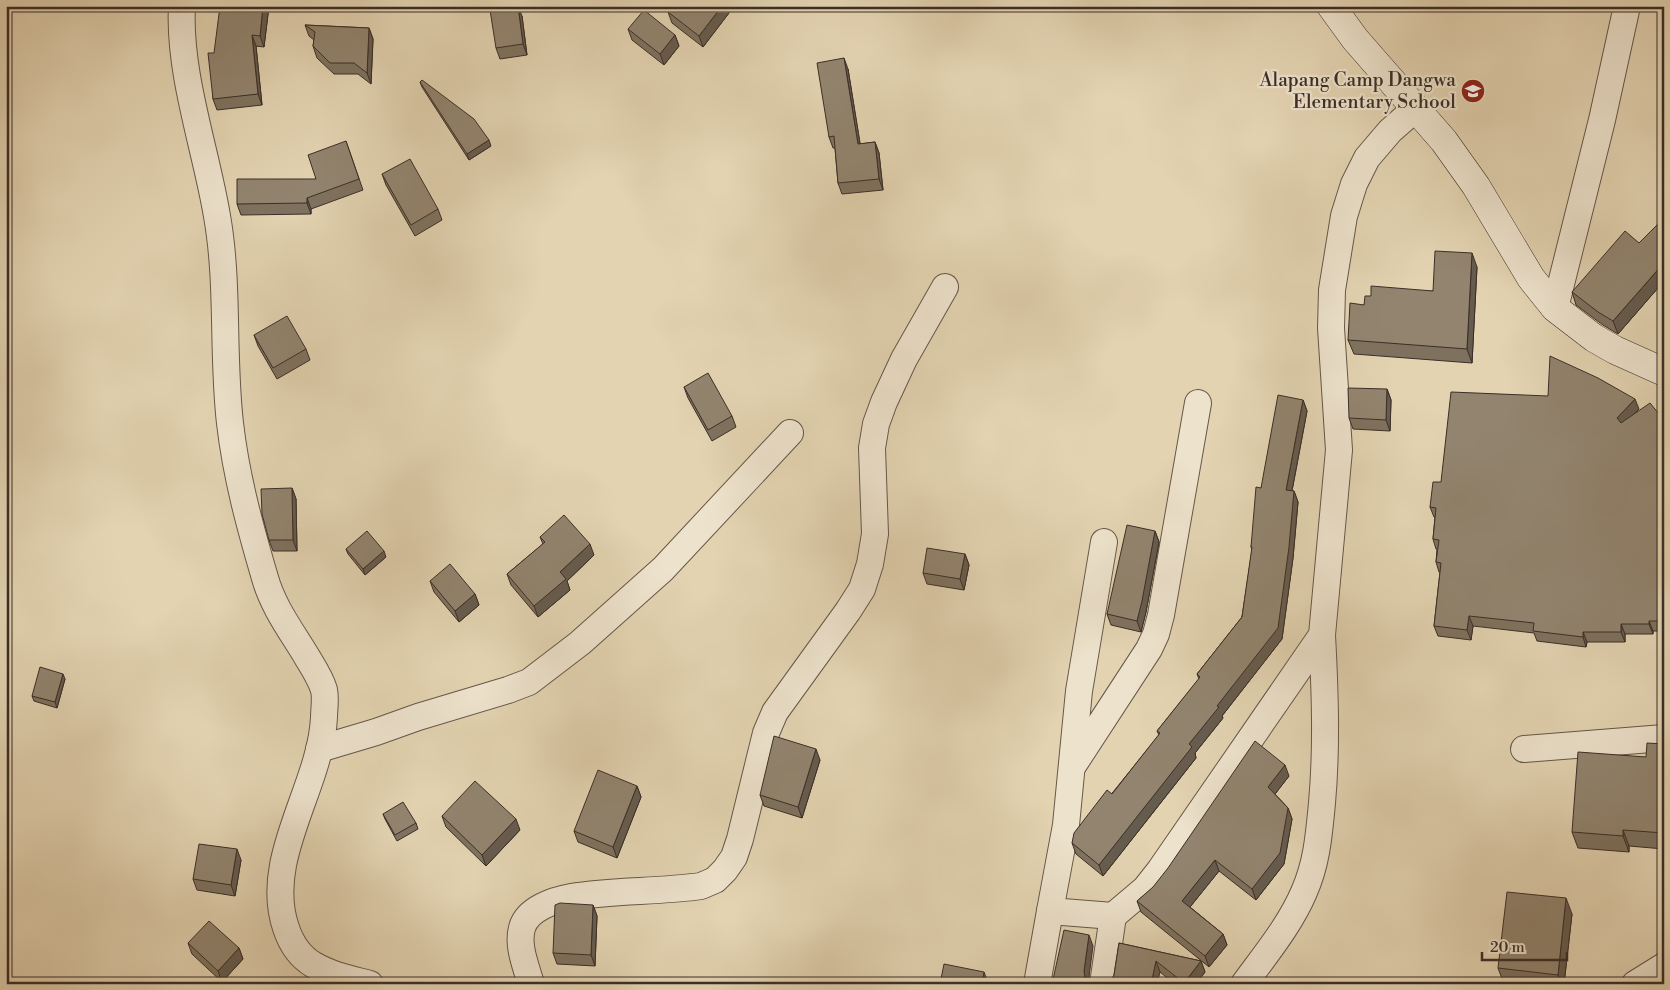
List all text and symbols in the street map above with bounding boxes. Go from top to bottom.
place label: Alapang Camp Dangwa Elementary School [1259,68,1456,114]
school or university icon: Alapang Camp Dangwa Elementary School [1460,78,1486,104]
scale bar [1482,930,1568,962]
text: 20 m [1490,938,1525,957]

